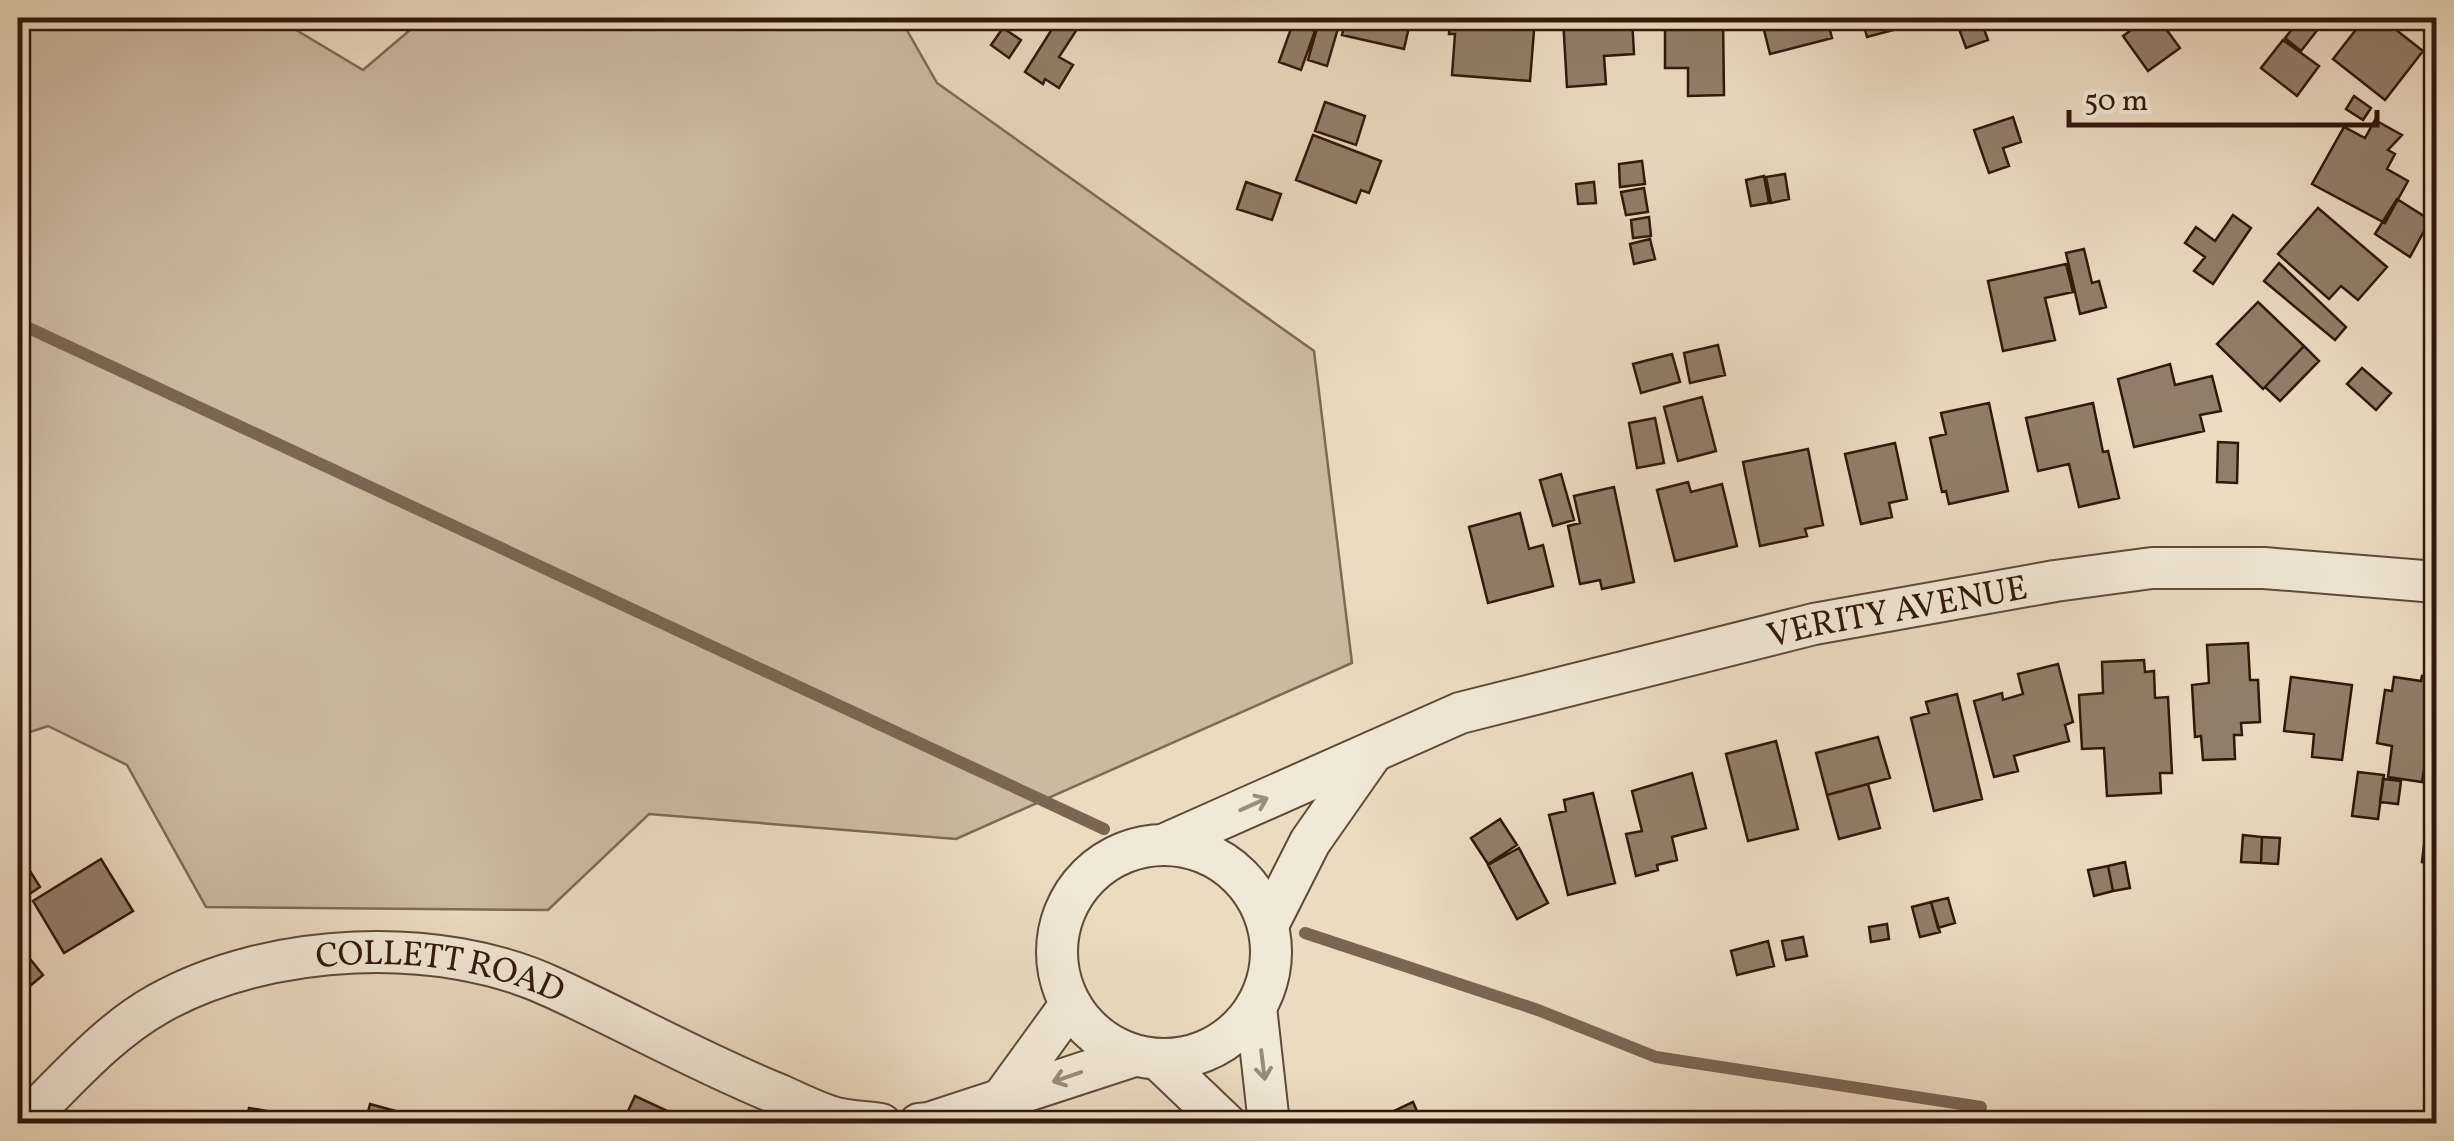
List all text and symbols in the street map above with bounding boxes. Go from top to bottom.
scale bar [2069,65,2376,127]
text: 50 m [2084,81,2148,123]
street label: VERITY AVENUE [1762,565,2032,662]
one-way arrow [1238,794,1268,813]
street label: COLLETT ROAD [314,931,572,1017]
one-way arrow [1254,1049,1273,1081]
one-way arrow [1053,1069,1084,1087]

